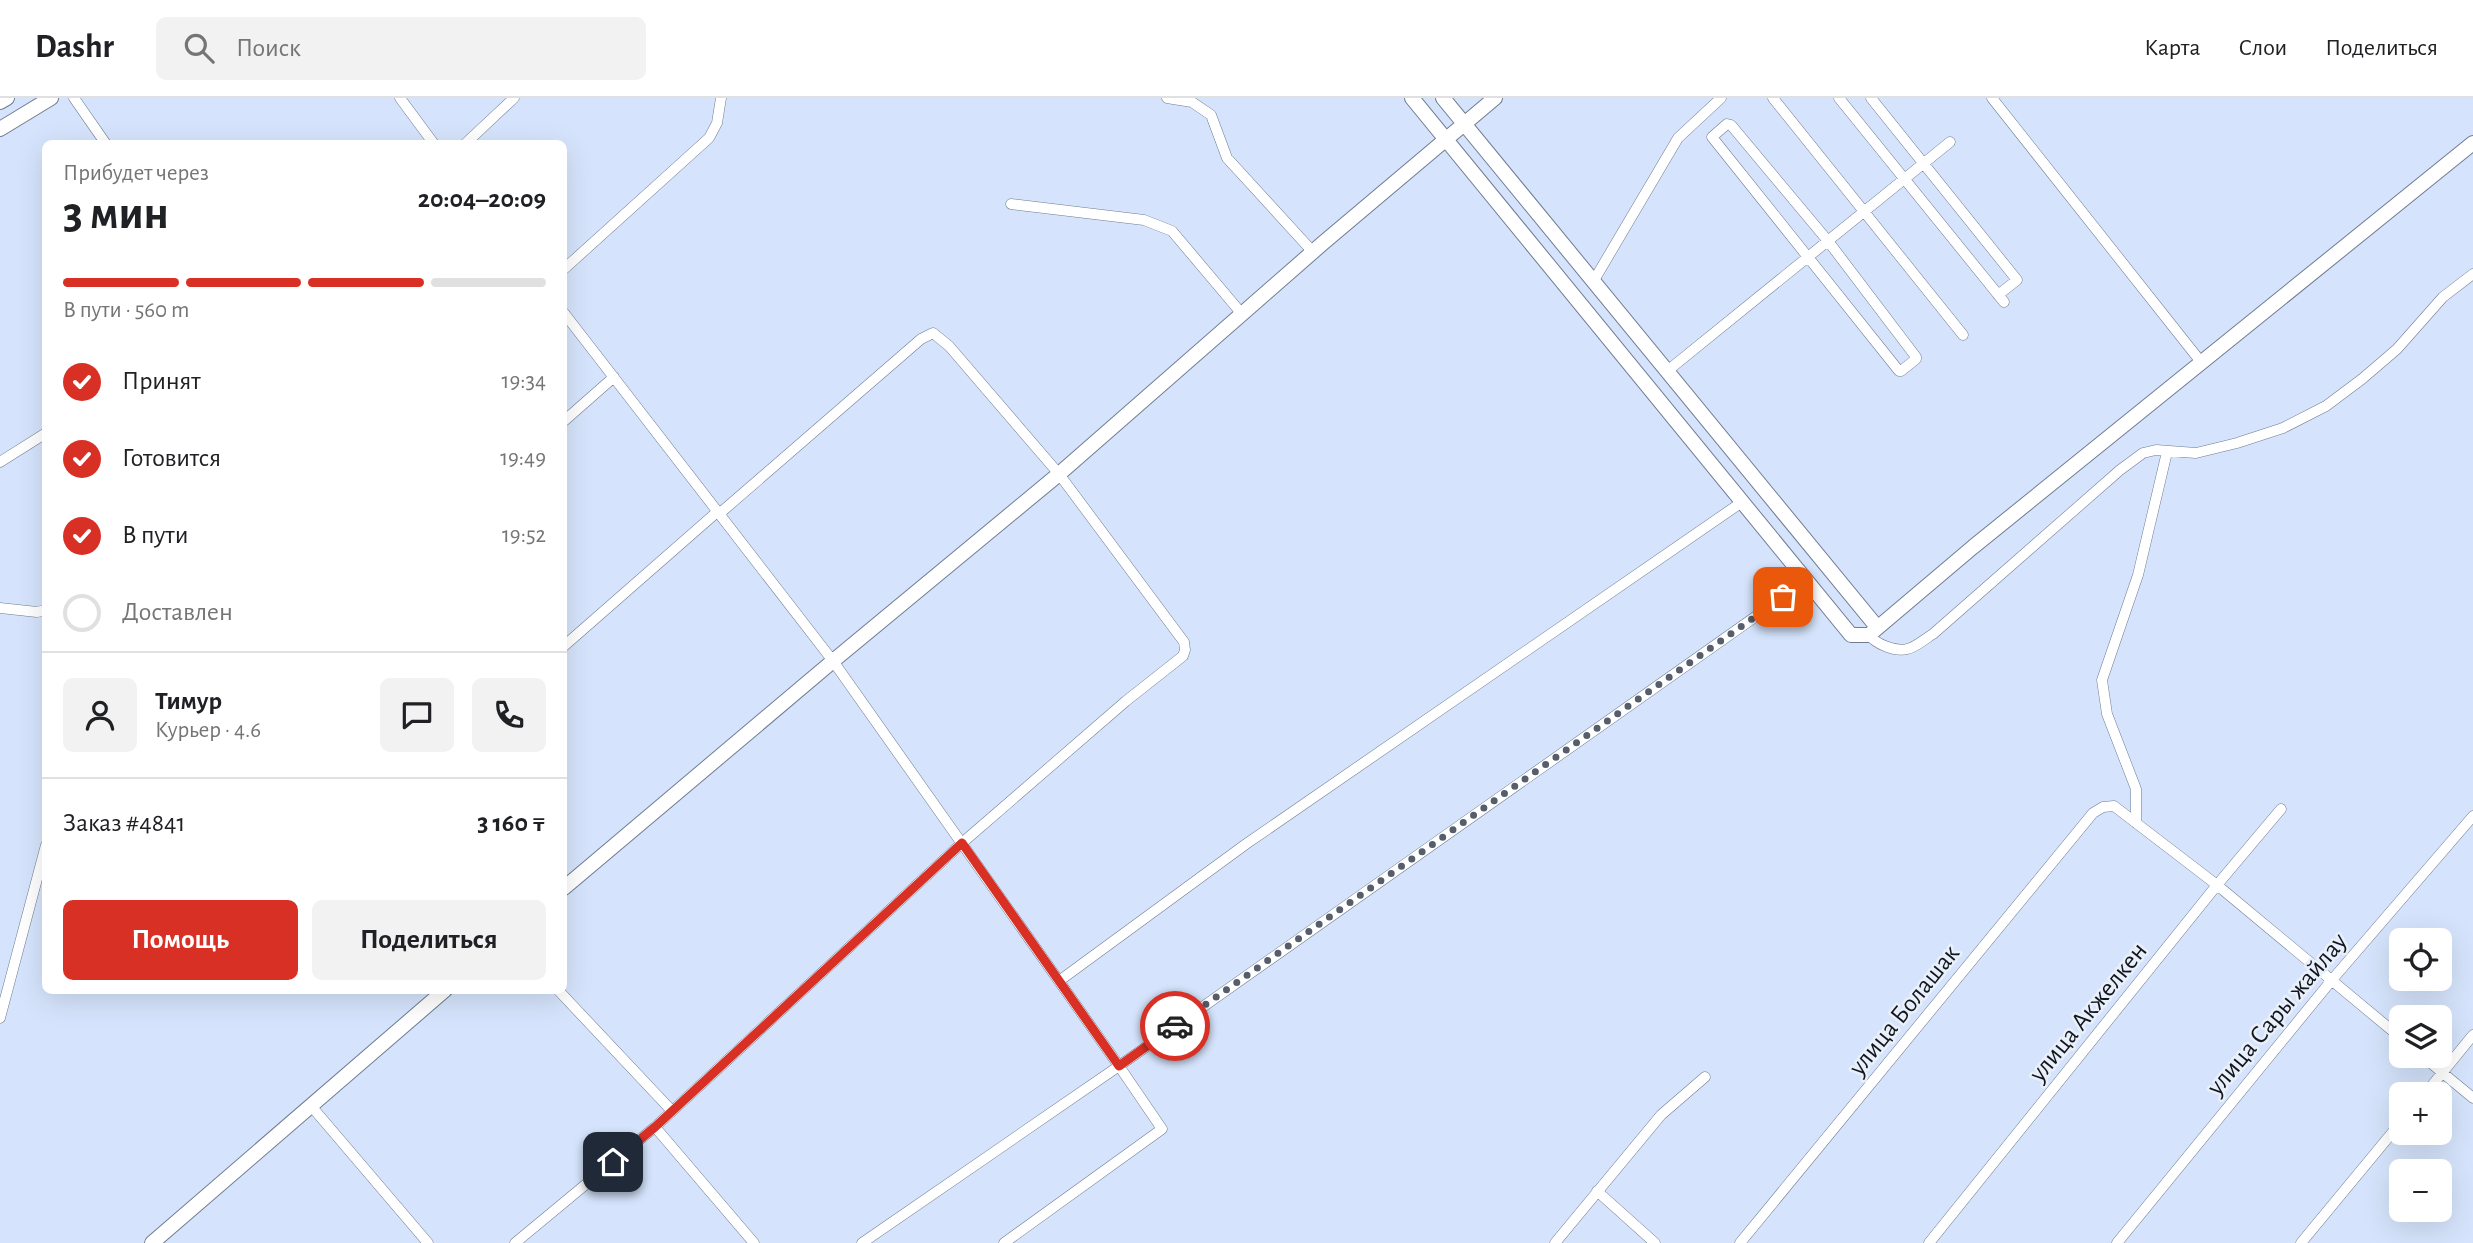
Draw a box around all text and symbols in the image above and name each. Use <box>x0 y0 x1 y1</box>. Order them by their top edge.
search box <box>156 17 646 80</box>
icon: search <box>180 29 218 67</box>
text: Dashr <box>35 31 114 64</box>
text: Поиск <box>236 35 301 61</box>
text: Карта <box>2144 36 2200 60</box>
text: Слои <box>2238 36 2287 60</box>
text: Поделиться <box>2325 36 2438 60</box>
text: Прибудет через <box>63 162 209 185</box>
text: 20:04–20:09 <box>418 186 546 212</box>
text: 3 мин <box>63 191 169 237</box>
text: В пути · 560 m <box>63 299 189 322</box>
icon: check <box>63 363 101 401</box>
text: Принят <box>122 368 201 394</box>
text: 19:34 <box>501 370 546 393</box>
icon: check <box>63 440 101 478</box>
text: Готовится <box>122 445 221 471</box>
text: 19:49 <box>500 447 546 470</box>
icon: check <box>63 517 101 555</box>
text: В пути <box>122 522 188 548</box>
text: 19:52 <box>502 524 546 547</box>
pin <box>1753 567 1813 627</box>
icon: bag <box>1764 578 1802 616</box>
text: Доставлен <box>122 599 233 625</box>
button: person <box>63 678 137 752</box>
button: chat <box>380 678 454 752</box>
button: phone <box>472 678 546 752</box>
text: Тимур <box>155 688 222 714</box>
text: Курьер · 4.6 <box>155 719 261 742</box>
text: Заказ #4841 <box>63 810 186 836</box>
text: 3 160 ₸ <box>477 810 546 836</box>
button: Помощь <box>63 900 298 980</box>
button: Поделиться <box>312 900 546 980</box>
street label: улица Сары жайлау <box>2201 928 2352 1101</box>
map controls <box>2389 928 2452 1222</box>
button: locate <box>2389 928 2452 991</box>
street label: улица Акжелкен <box>2024 937 2152 1087</box>
street label: улица Болашак <box>1843 940 1964 1081</box>
courier <box>1140 991 1210 1061</box>
button: layers <box>2389 1005 2452 1068</box>
icon: car <box>1156 1007 1194 1045</box>
button: + <box>2389 1082 2452 1145</box>
pin <box>583 1132 643 1192</box>
icon: home <box>594 1143 632 1181</box>
button: − <box>2389 1159 2452 1222</box>

